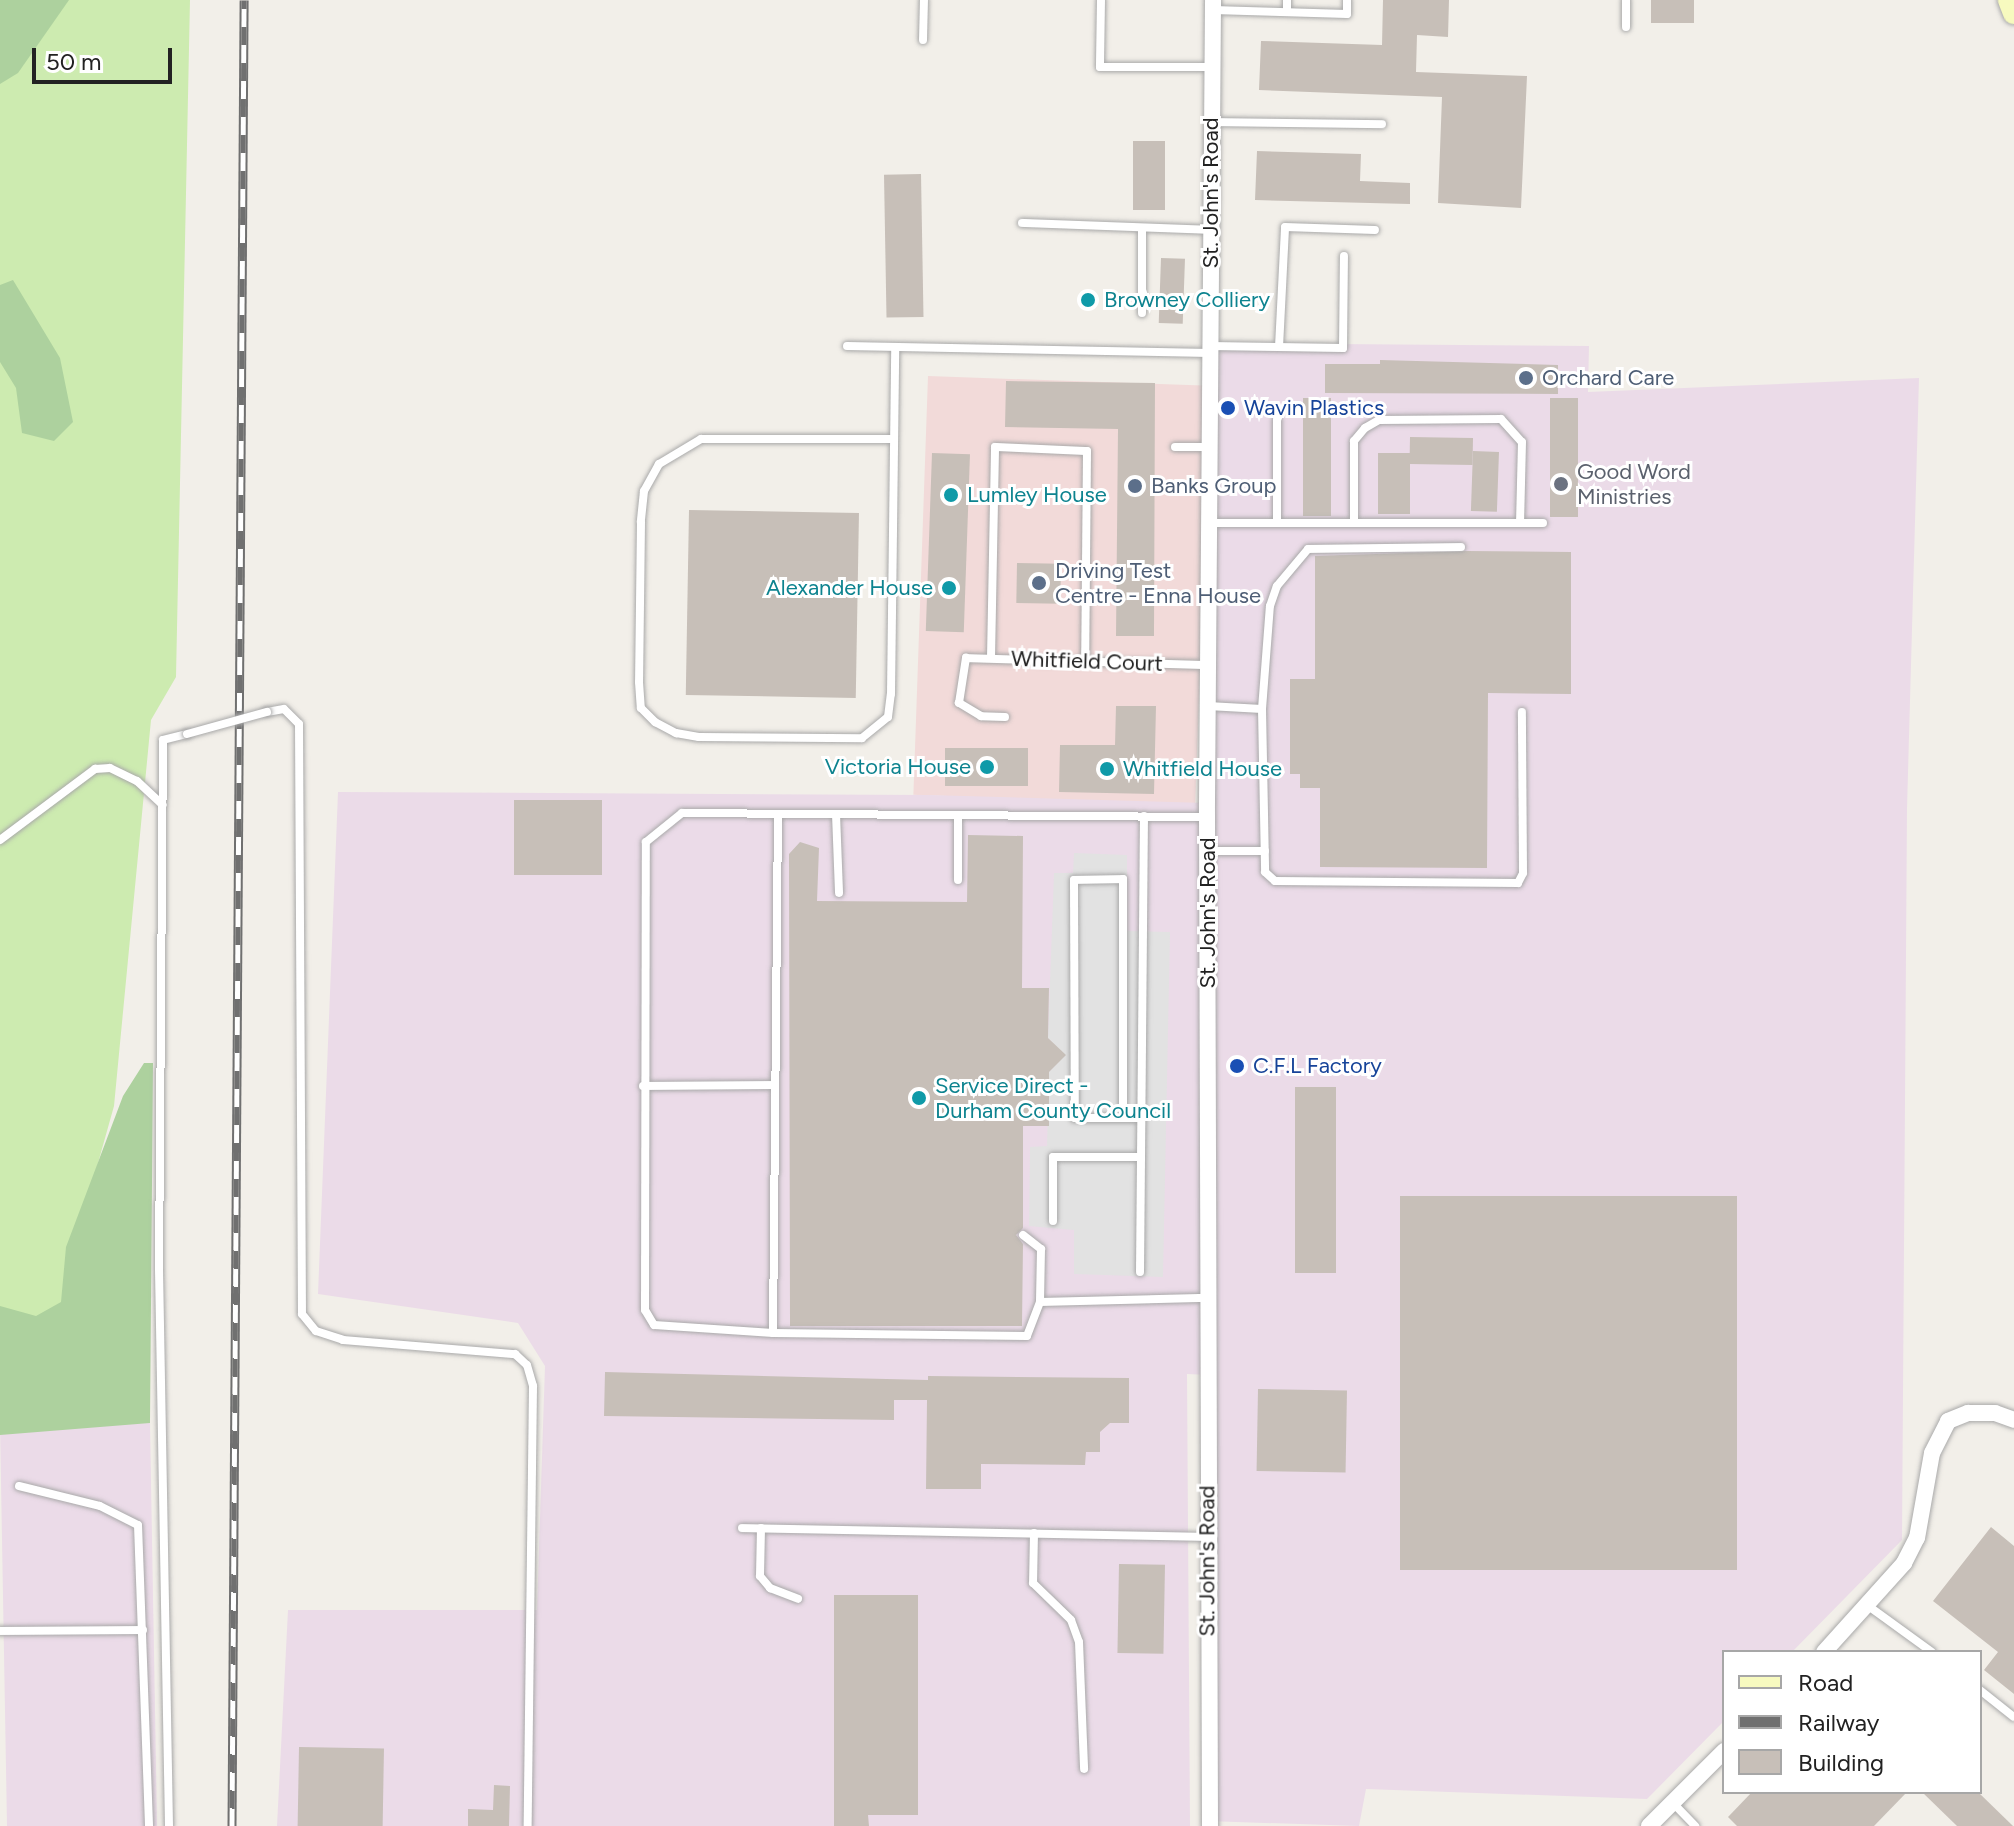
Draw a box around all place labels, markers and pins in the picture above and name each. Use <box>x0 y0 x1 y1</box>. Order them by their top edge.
place label: Browney Colliery <box>1104 287 1270 313</box>
marker: Browney Colliery <box>1079 291 1097 309</box>
place label: Orchard Care <box>1542 365 1674 391</box>
marker: Orchard Care <box>1517 369 1535 387</box>
place label: Wavin Plastics <box>1244 395 1384 421</box>
marker: Wavin Plastics <box>1219 399 1237 417</box>
place label: Good Word Ministries <box>1577 458 1691 510</box>
place label: Banks Group <box>1151 473 1276 499</box>
marker: Good Word Ministries <box>1552 475 1570 493</box>
marker: Banks Group <box>1126 477 1144 495</box>
place label: Lumley House <box>967 482 1107 508</box>
marker: Lumley House <box>942 486 960 504</box>
place label: Driving Test Centre - Enna House <box>1055 557 1261 608</box>
marker: Driving Test Centre - Enna House <box>1030 574 1048 592</box>
place label: Alexander House <box>766 575 933 601</box>
marker: Alexander House <box>940 579 958 597</box>
place label: Victoria House <box>825 754 971 780</box>
place label: Whitfield House <box>1123 756 1282 782</box>
marker: Victoria House <box>978 758 996 776</box>
marker: Whitfield House <box>1098 760 1116 778</box>
place label: C.F.L Factory <box>1253 1053 1382 1079</box>
marker: C.F.L Factory <box>1228 1057 1246 1075</box>
place label: Service Direct - Durham County Council <box>935 1072 1171 1124</box>
marker: Service Direct - Durham County Council <box>910 1089 928 1107</box>

